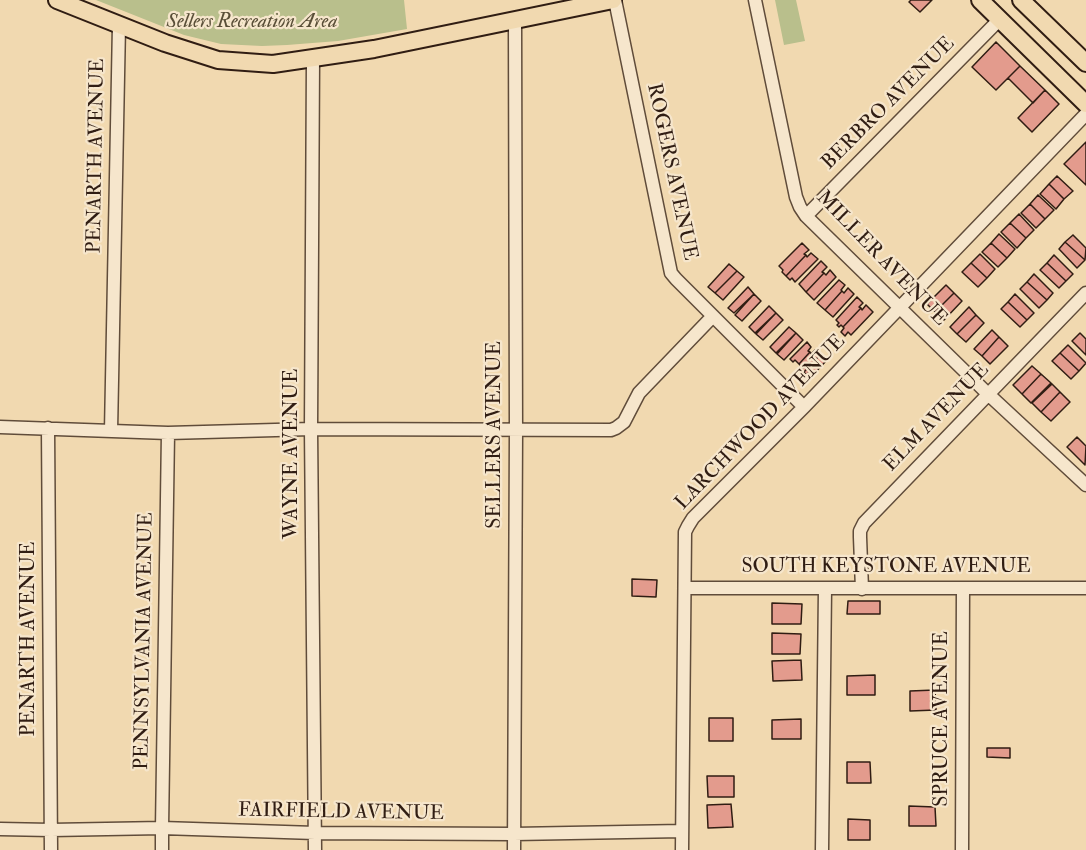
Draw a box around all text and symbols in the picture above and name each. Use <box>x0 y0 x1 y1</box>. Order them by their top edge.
park label: Sellers Recreation Area <box>167 11 337 35</box>
street label: BERBRO AVENUE <box>818 33 960 175</box>
street label: PENARTH AVENUE <box>83 58 111 254</box>
street label: ROGERS AVENUE <box>641 81 701 263</box>
street label: MILLER AVENUE <box>810 186 952 332</box>
street label: LARCHWOOD AVENUE <box>671 330 851 516</box>
street label: SELLERS AVENUE <box>484 341 508 529</box>
street label: ELM AVENUE <box>879 359 995 477</box>
street label: WAYNE AVENUE <box>281 369 305 539</box>
street label: PENNSYLVANIA AVENUE <box>131 512 159 770</box>
street label: PENARTH AVENUE <box>18 542 42 736</box>
street label: SOUTH KEYSTONE AVENUE <box>741 556 1031 580</box>
street label: SPRUCE AVENUE <box>931 631 955 807</box>
street label: FAIRFIELD AVENUE <box>238 799 444 827</box>

